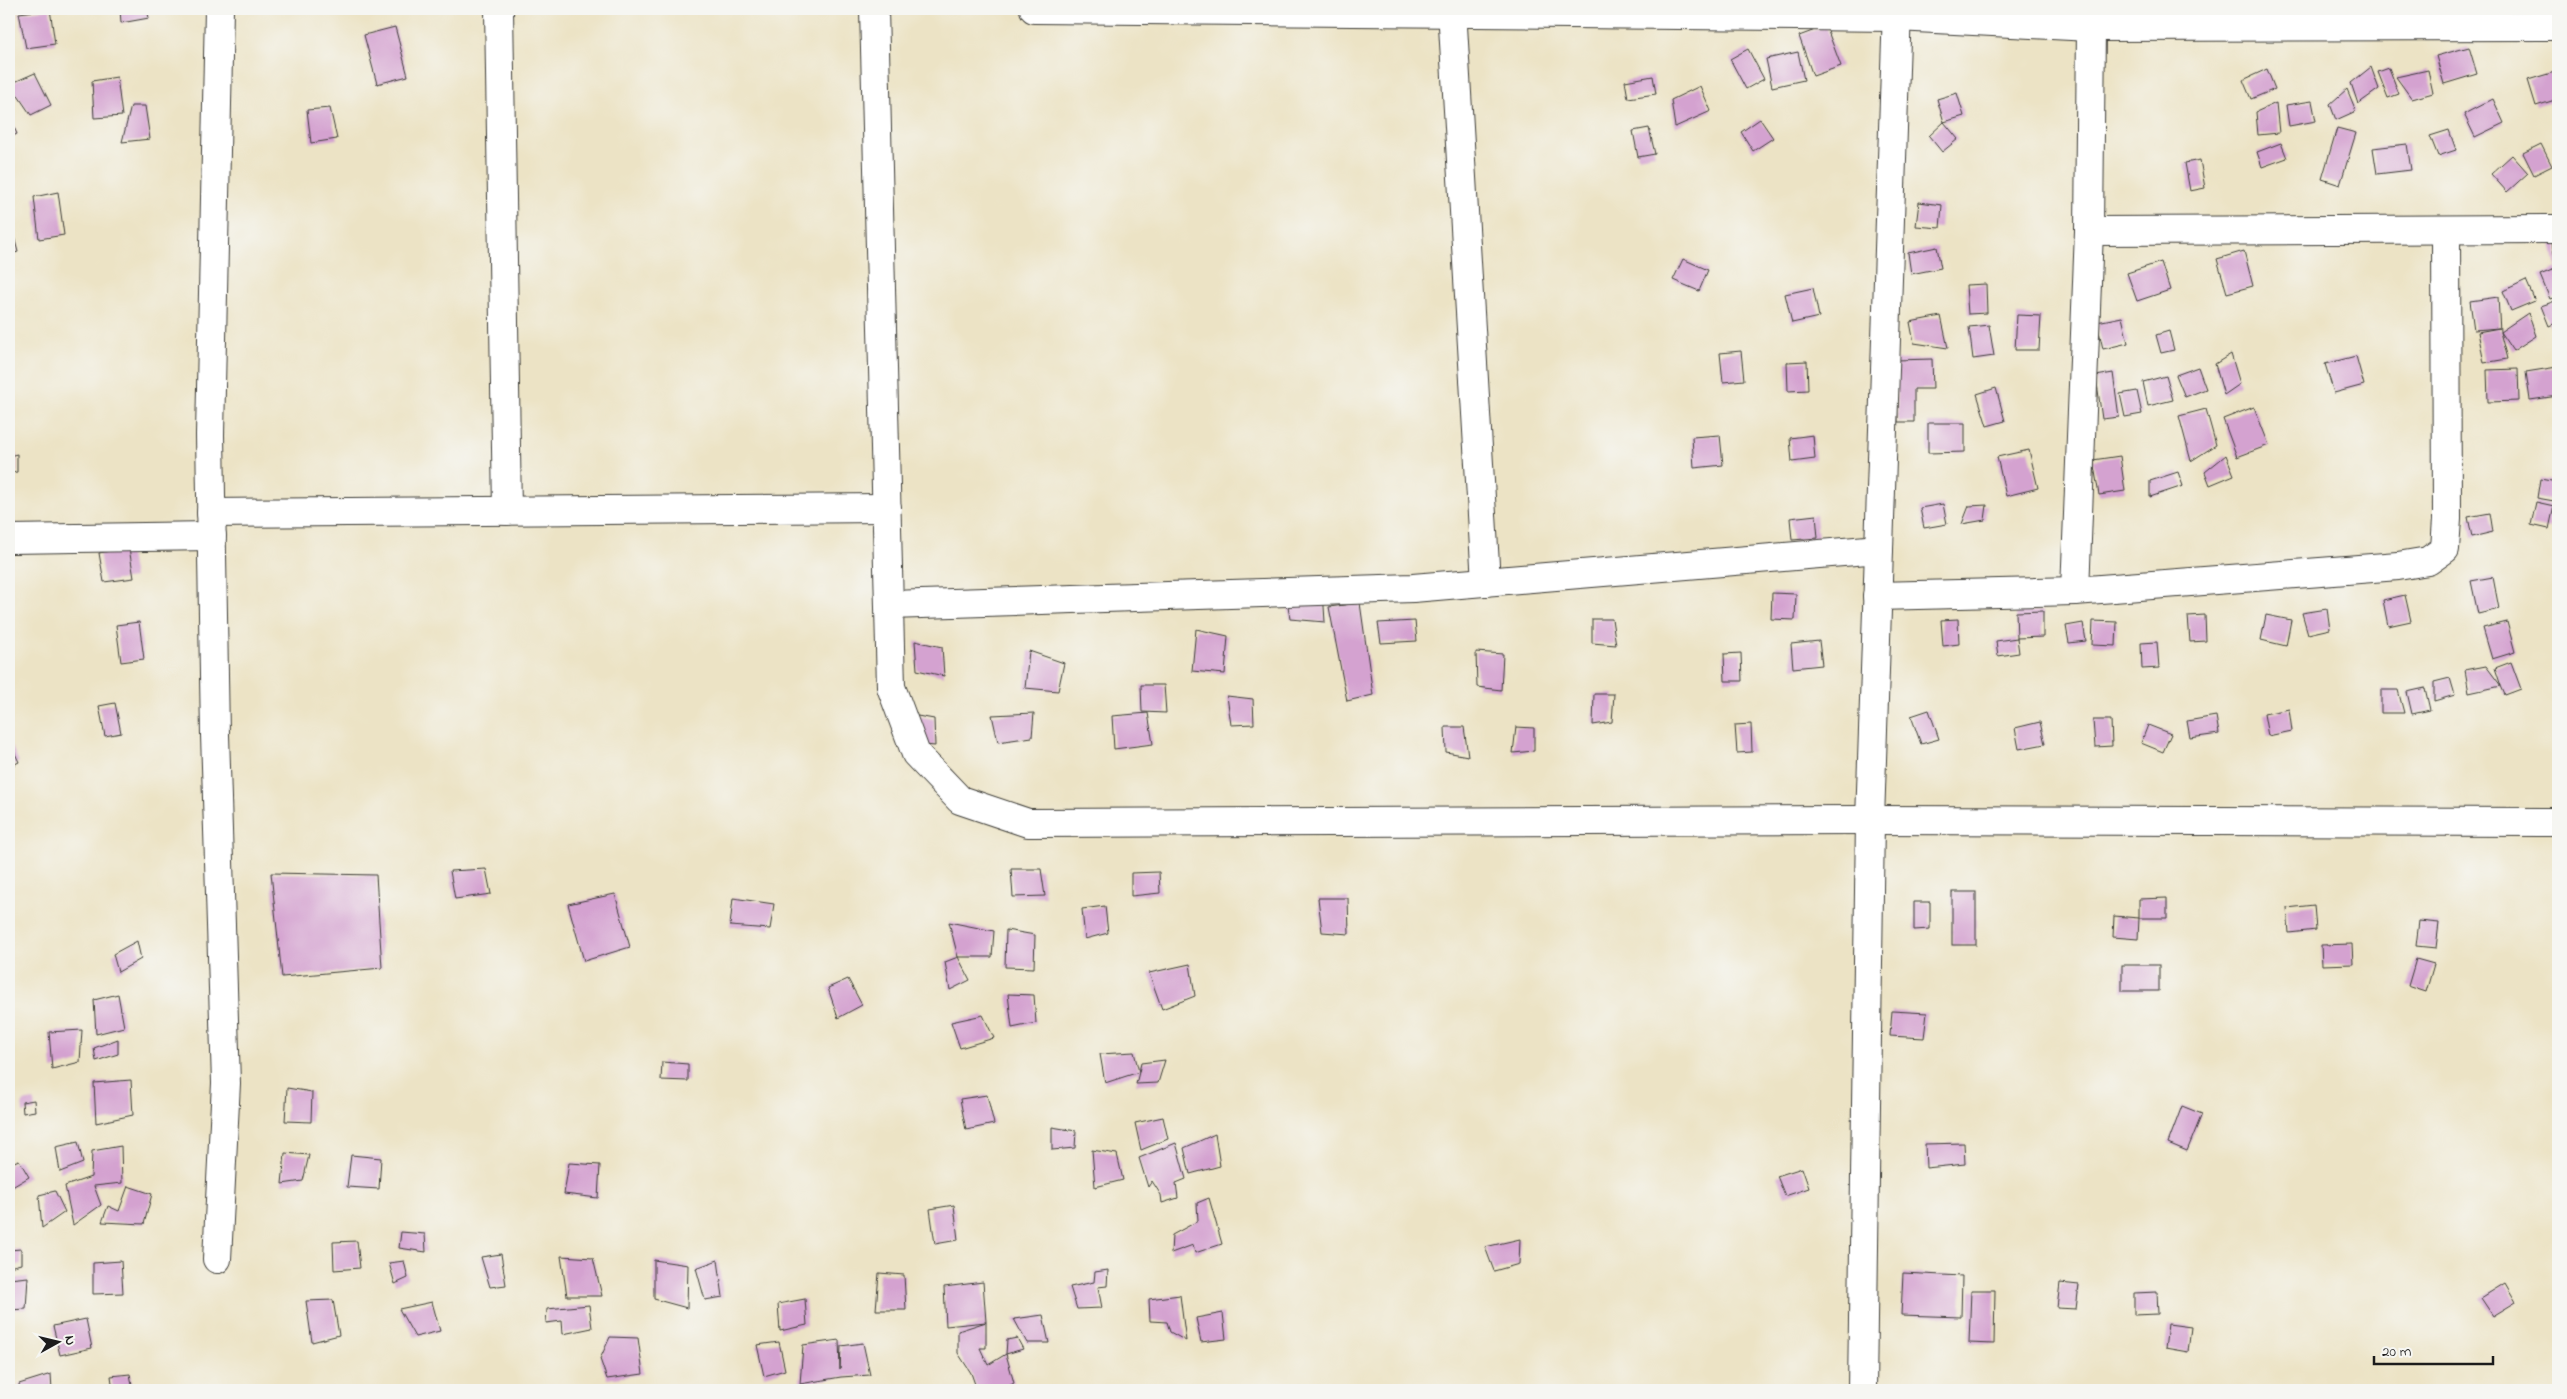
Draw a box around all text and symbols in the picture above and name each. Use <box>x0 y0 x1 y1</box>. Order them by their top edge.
north arrow <box>32 1316 82 1366</box>
text: N <box>58 1334 80 1347</box>
scale bar <box>2374 1334 2493 1366</box>
text: 20 m <box>2382 1341 2412 1363</box>

